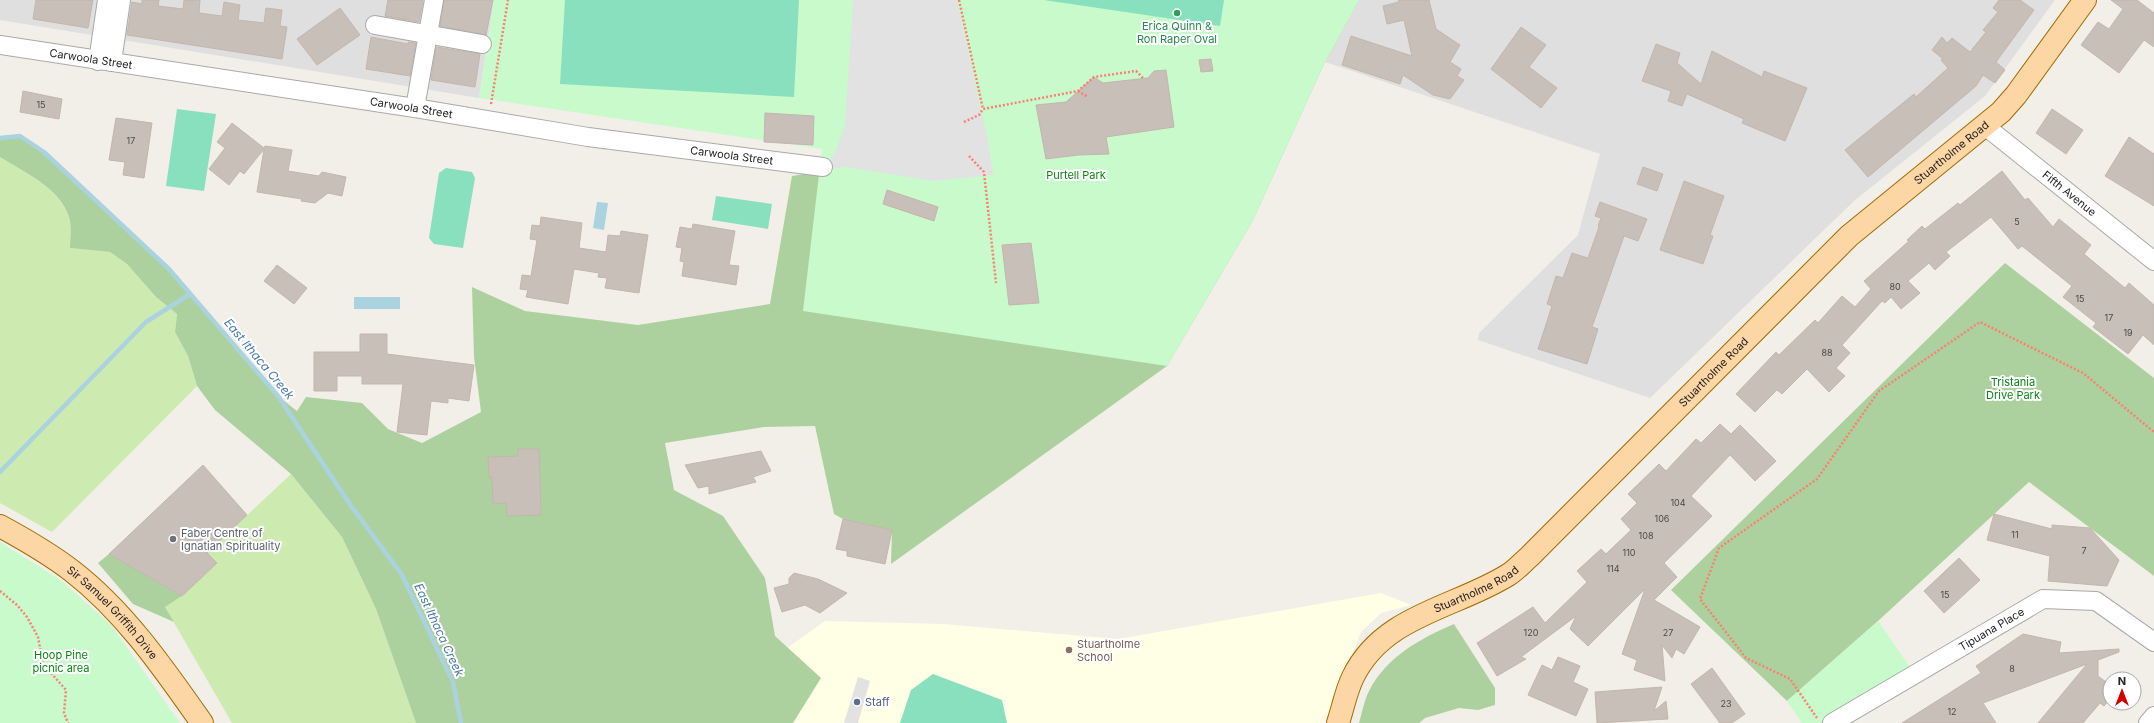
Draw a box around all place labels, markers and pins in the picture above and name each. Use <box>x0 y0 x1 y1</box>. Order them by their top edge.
marker: Erica Quinn & Ron Raper Oval <box>1172 8 1182 18</box>
place label: Erica Quinn & Ron Raper Oval <box>1137 19 1217 46</box>
place label: Faber Centre of Ignatian Spirituality <box>181 526 280 553</box>
marker: Faber Centre of Ignatian Spirituality <box>168 534 178 544</box>
place label: Stuartholme School <box>1077 637 1140 664</box>
marker: Stuartholme School <box>1064 645 1074 655</box>
place label: Staff <box>865 695 890 709</box>
marker: Staff <box>852 697 862 707</box>

